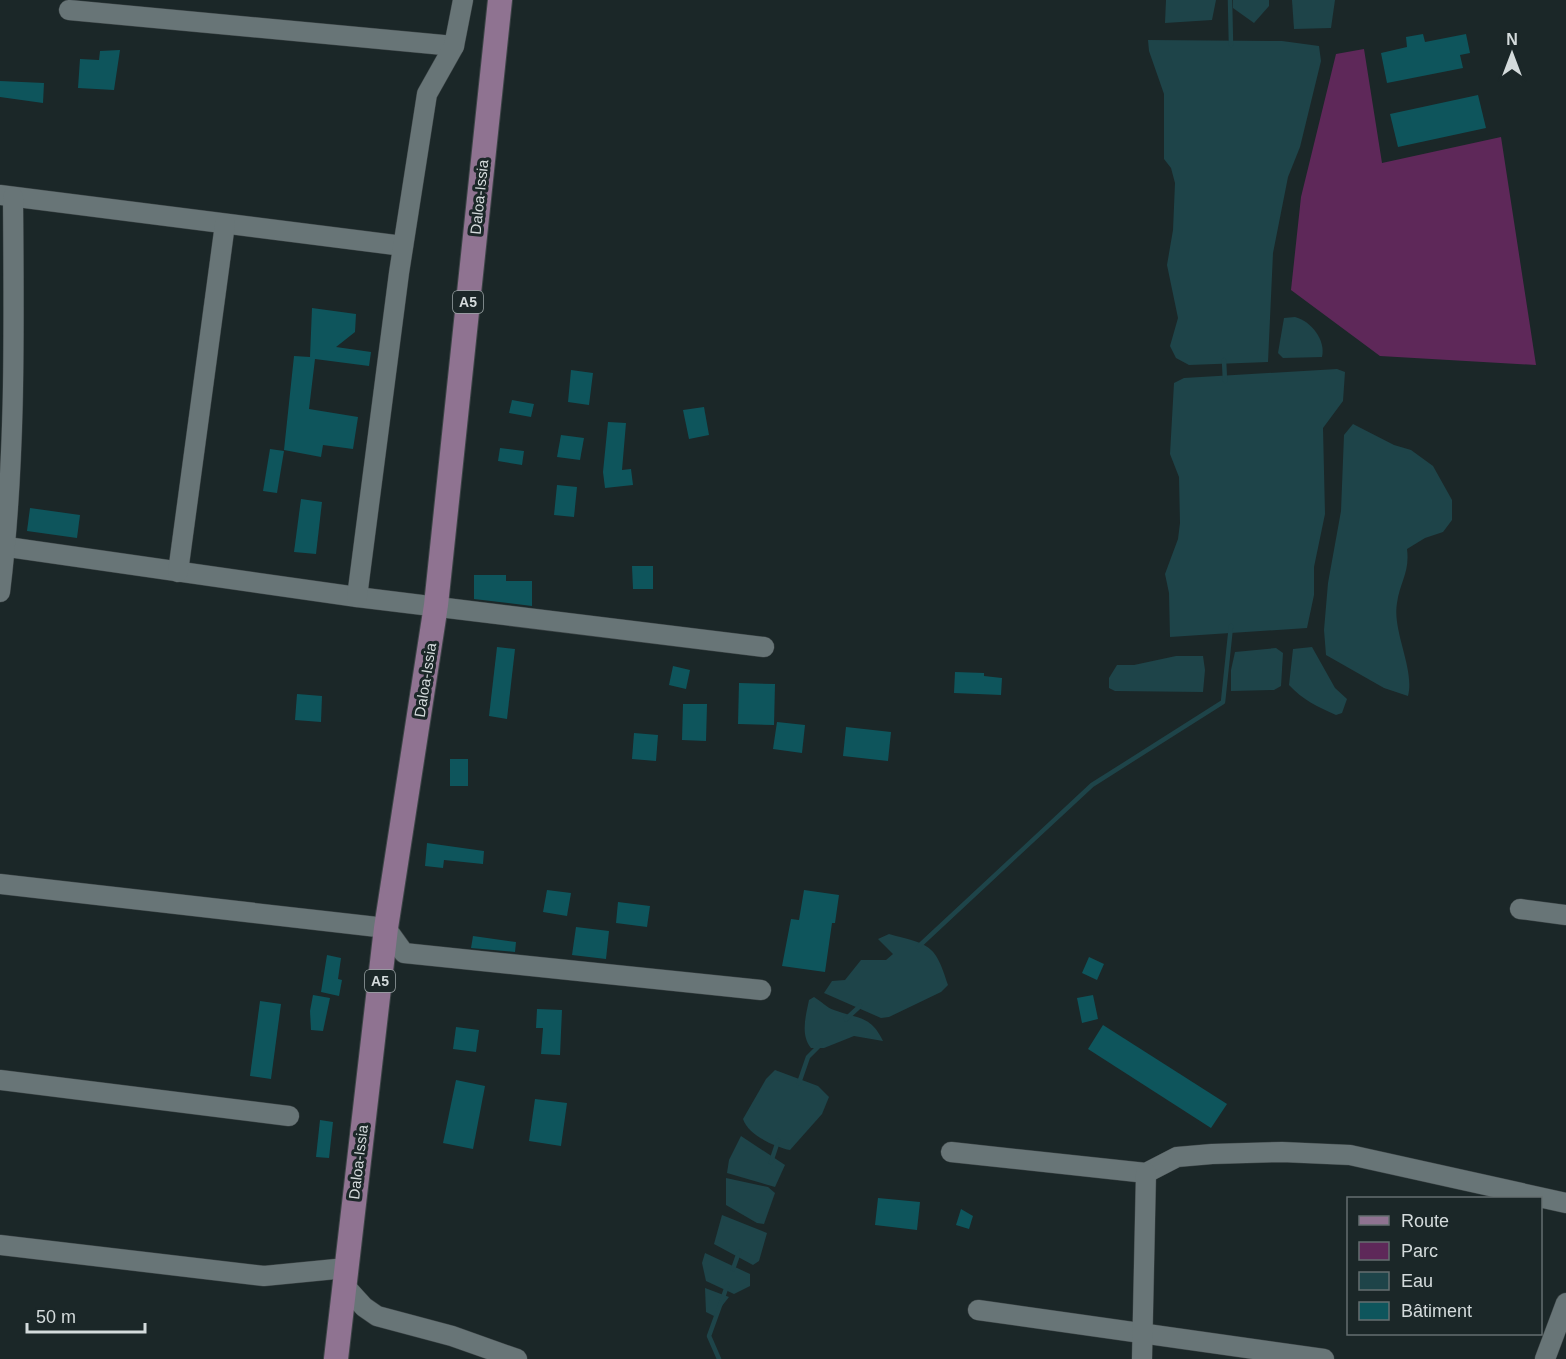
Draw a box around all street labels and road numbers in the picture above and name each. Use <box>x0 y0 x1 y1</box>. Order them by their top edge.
street label: Daloa-Issia <box>467 158 491 235</box>
road number: A5 <box>453 291 483 313</box>
street label: Daloa-Issia <box>411 641 439 718</box>
road number: A5 <box>365 970 395 992</box>
street label: Daloa-Issia <box>345 1123 371 1200</box>

